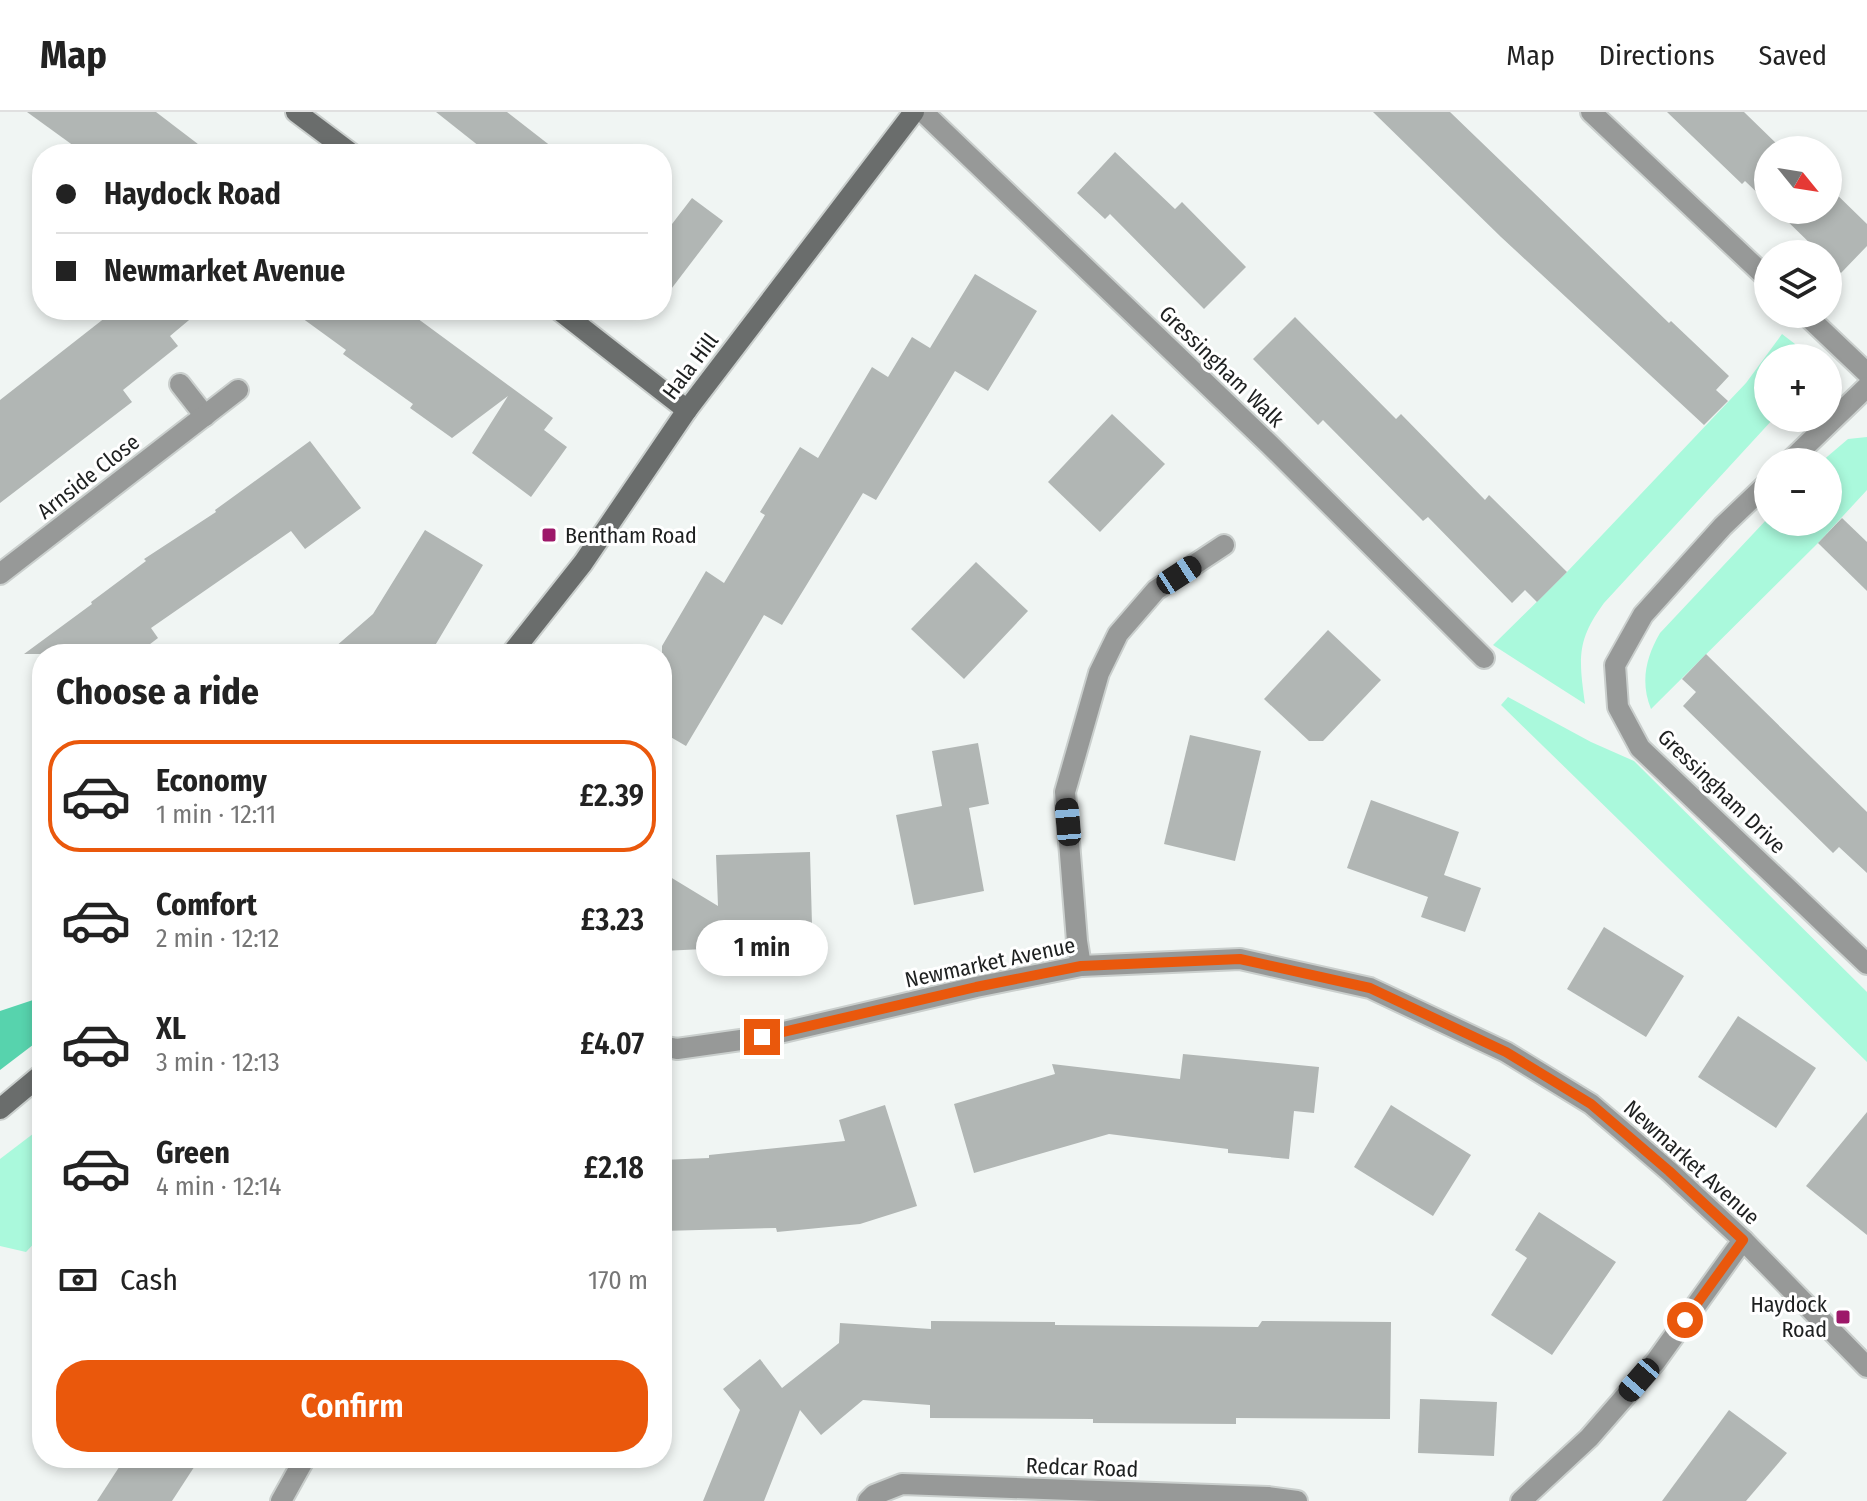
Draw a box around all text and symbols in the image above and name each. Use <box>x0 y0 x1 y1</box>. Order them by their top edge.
text: Map <box>40 32 107 78</box>
text: Map <box>1506 39 1555 72</box>
text: Directions <box>1599 39 1715 72</box>
text: Saved <box>1759 39 1827 72</box>
north arrow <box>1754 136 1842 224</box>
map controls <box>1754 136 1842 536</box>
text: Haydock Road <box>104 176 281 212</box>
button: layers <box>1754 240 1842 328</box>
text: Newmarket Avenue <box>104 253 345 289</box>
street label: Gressingham Walk <box>1153 300 1290 433</box>
street label: Hala Hill <box>657 328 724 405</box>
button: + <box>1754 344 1842 432</box>
street label: Arnside Close <box>32 428 145 525</box>
button: − <box>1754 448 1842 536</box>
place label: Bentham Road <box>565 522 697 549</box>
marker: Bentham Road <box>540 526 558 544</box>
car <box>1152 552 1206 598</box>
text: Choose a ride <box>56 670 259 714</box>
street label: Gressingham Drive <box>1652 723 1791 859</box>
icon: car <box>60 760 132 832</box>
text: Economy <box>156 763 267 799</box>
text: £2.39 <box>579 778 644 814</box>
car <box>1054 797 1082 847</box>
text: 1 min · 12:11 <box>156 799 276 830</box>
icon: car <box>60 884 132 956</box>
text: Comfort <box>156 887 257 923</box>
text: £3.23 <box>581 902 644 938</box>
callout: 1 min <box>696 921 828 977</box>
text: 2 min · 12:12 <box>156 923 279 954</box>
street label: Newmarket Avenue <box>902 931 1078 994</box>
text: 1 min <box>734 932 790 963</box>
icon: car <box>60 1008 132 1080</box>
text: XL <box>156 1011 186 1047</box>
route end <box>744 1019 780 1055</box>
text: £4.07 <box>580 1026 644 1062</box>
text: 3 min · 12:13 <box>156 1047 280 1078</box>
street label: Newmarket Avenue <box>1618 1094 1765 1230</box>
icon: car <box>60 1132 132 1204</box>
text: Green <box>156 1135 230 1171</box>
text: £2.18 <box>584 1150 644 1186</box>
text: 4 min · 12:14 <box>156 1171 281 1202</box>
icon: cash <box>56 1258 100 1302</box>
text: Cash <box>120 1262 178 1298</box>
text: 170 m <box>588 1265 648 1296</box>
place label: Haydock Road <box>1750 1291 1828 1343</box>
route start <box>1667 1302 1703 1338</box>
marker: Haydock Road <box>1834 1308 1852 1326</box>
car <box>1614 1354 1664 1406</box>
button: Confirm <box>56 1360 648 1452</box>
street label: Redcar Road <box>1025 1452 1139 1483</box>

